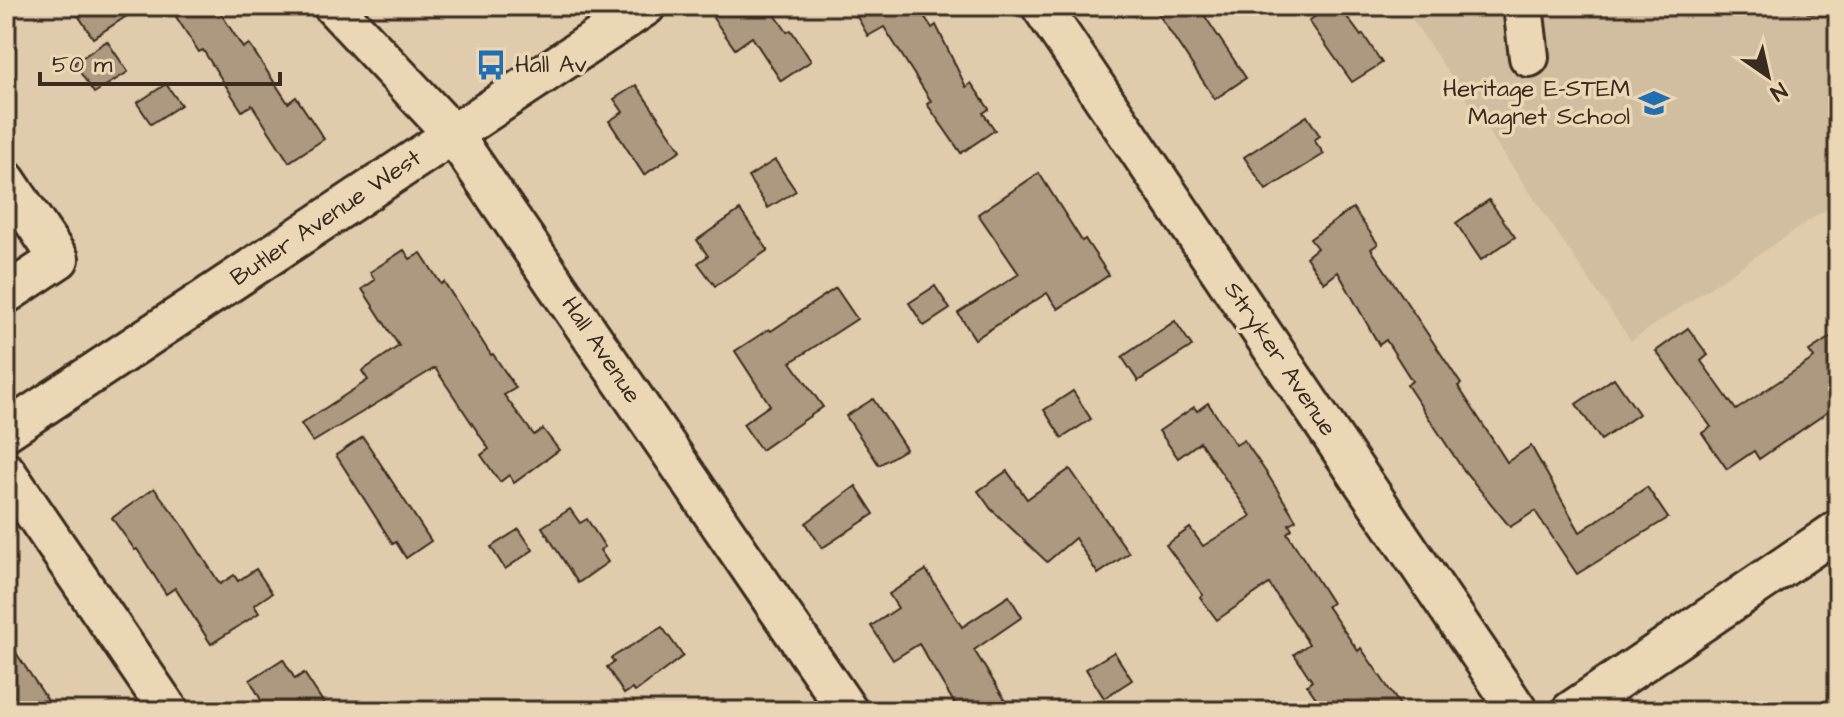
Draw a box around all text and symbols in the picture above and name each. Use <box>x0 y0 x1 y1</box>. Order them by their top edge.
scale bar <box>40 36 280 86</box>
north arrow <box>1728 36 1808 116</box>
text: 50 m <box>52 48 113 82</box>
bus stop icon: Hall Av <box>474 48 508 82</box>
place label: Hall Av <box>515 48 587 82</box>
place label: Heritage E-STEM Magnet School <box>1443 72 1630 135</box>
text: N <box>1764 75 1793 108</box>
school or university icon: Heritage E-STEM Magnet School <box>1637 86 1671 120</box>
street label: Butler Avenue West <box>224 141 428 295</box>
street label: Stryker Avenue <box>1215 275 1344 444</box>
street label: Hall Avenue <box>553 290 649 410</box>

